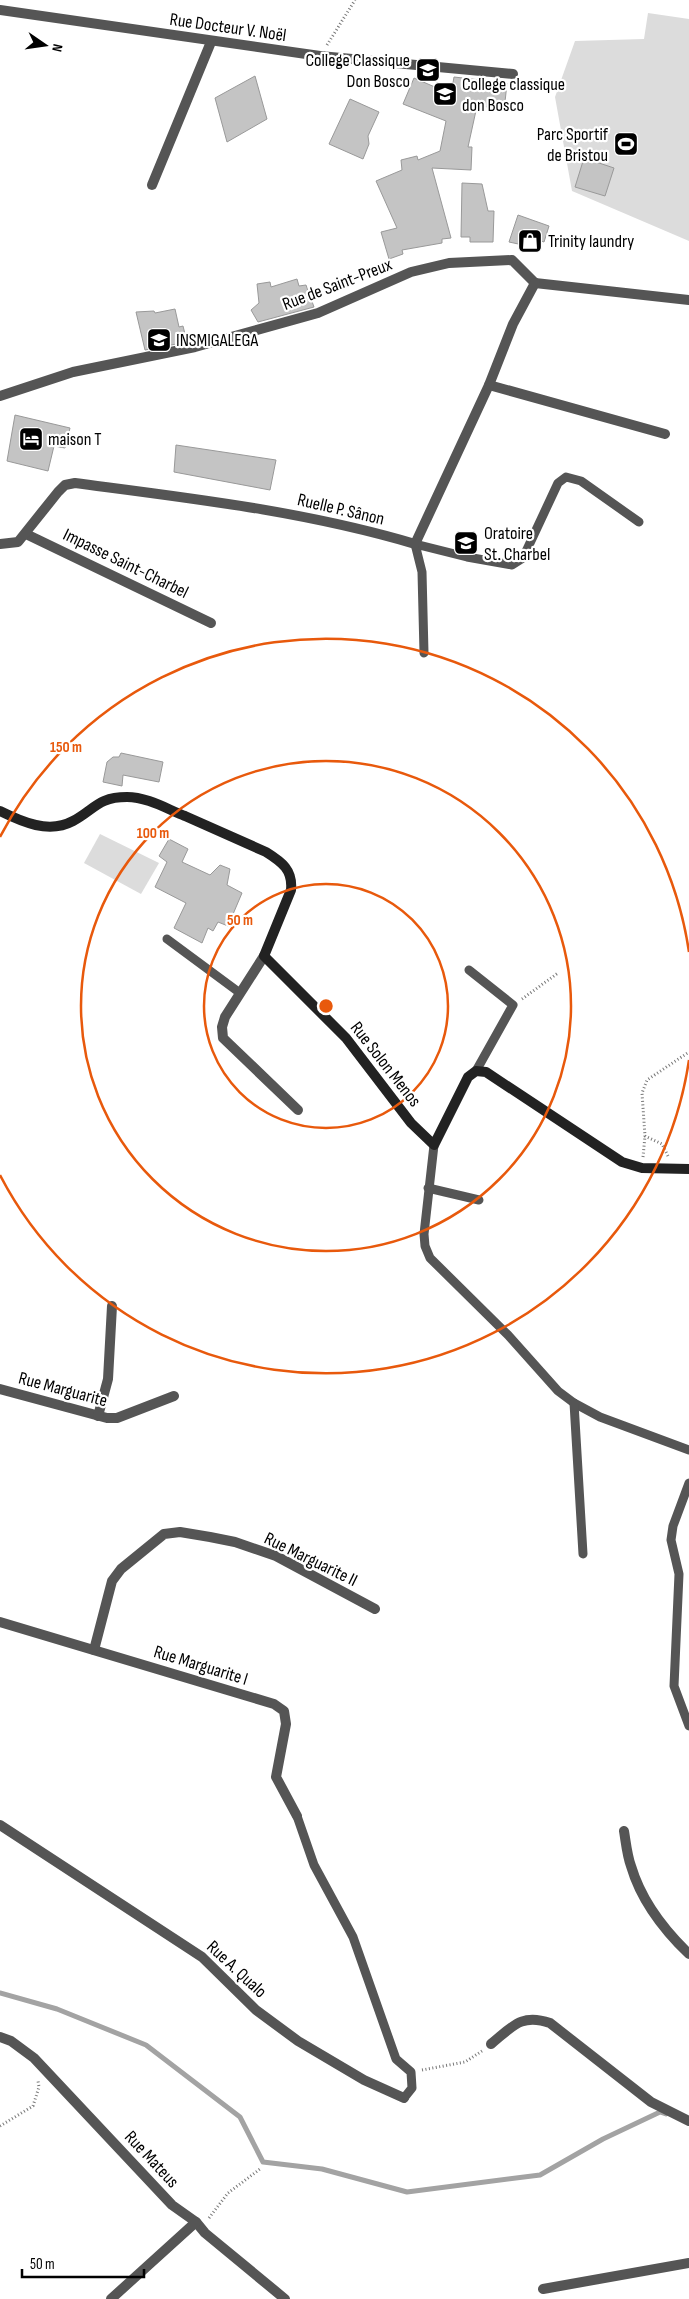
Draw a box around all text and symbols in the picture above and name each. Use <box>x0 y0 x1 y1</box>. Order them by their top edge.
street label: Rue Docteur V. Noël <box>168 9 288 46</box>
north arrow <box>20 20 70 70</box>
text: N <box>48 42 66 53</box>
place label: College Classique Don Bosco <box>305 50 410 92</box>
school or university icon: College Classique Don Bosco <box>415 57 441 83</box>
place label: College classique don Bosco <box>462 74 565 116</box>
school or university icon: College classique don Bosco <box>432 81 458 107</box>
place label: Parc Sportif de Bristou <box>537 124 609 166</box>
sports icon: Parc Sportif de Bristou <box>613 131 639 157</box>
shop icon: Trinity laundry <box>517 228 543 254</box>
place label: Trinity laundry <box>548 231 634 252</box>
street label: Rue de Saint-Preux <box>280 254 395 315</box>
school or university icon: INSMIGALEGA <box>146 327 172 353</box>
place label: INSMIGALEGA <box>176 330 258 351</box>
hotel icon: maison T <box>18 426 44 452</box>
place label: maison T <box>48 429 102 450</box>
street label: Ruelle P. Sânon <box>295 489 386 530</box>
place label: Oratoire St. Charbel <box>484 523 550 565</box>
street label: Impasse Saint-Charbel <box>60 524 192 603</box>
school or university icon: Oratoire St. Charbel <box>453 530 479 556</box>
text: 150 m <box>50 738 82 757</box>
text: 100 m <box>137 824 169 843</box>
text: 50 m <box>227 911 253 930</box>
centre of rings <box>317 997 335 1015</box>
street label: Rue Solon Menos <box>346 1018 425 1111</box>
street label: Rue Marguarite <box>16 1368 110 1411</box>
street label: Rue Marguarite II <box>261 1528 361 1591</box>
street label: Rue Marguarite I <box>151 1641 251 1690</box>
street label: Rue A. Qualo <box>202 1936 271 2002</box>
street label: Rue Mateus <box>120 2127 183 2192</box>
scale bar <box>22 2246 145 2278</box>
text: 50 m <box>30 2255 55 2274</box>

